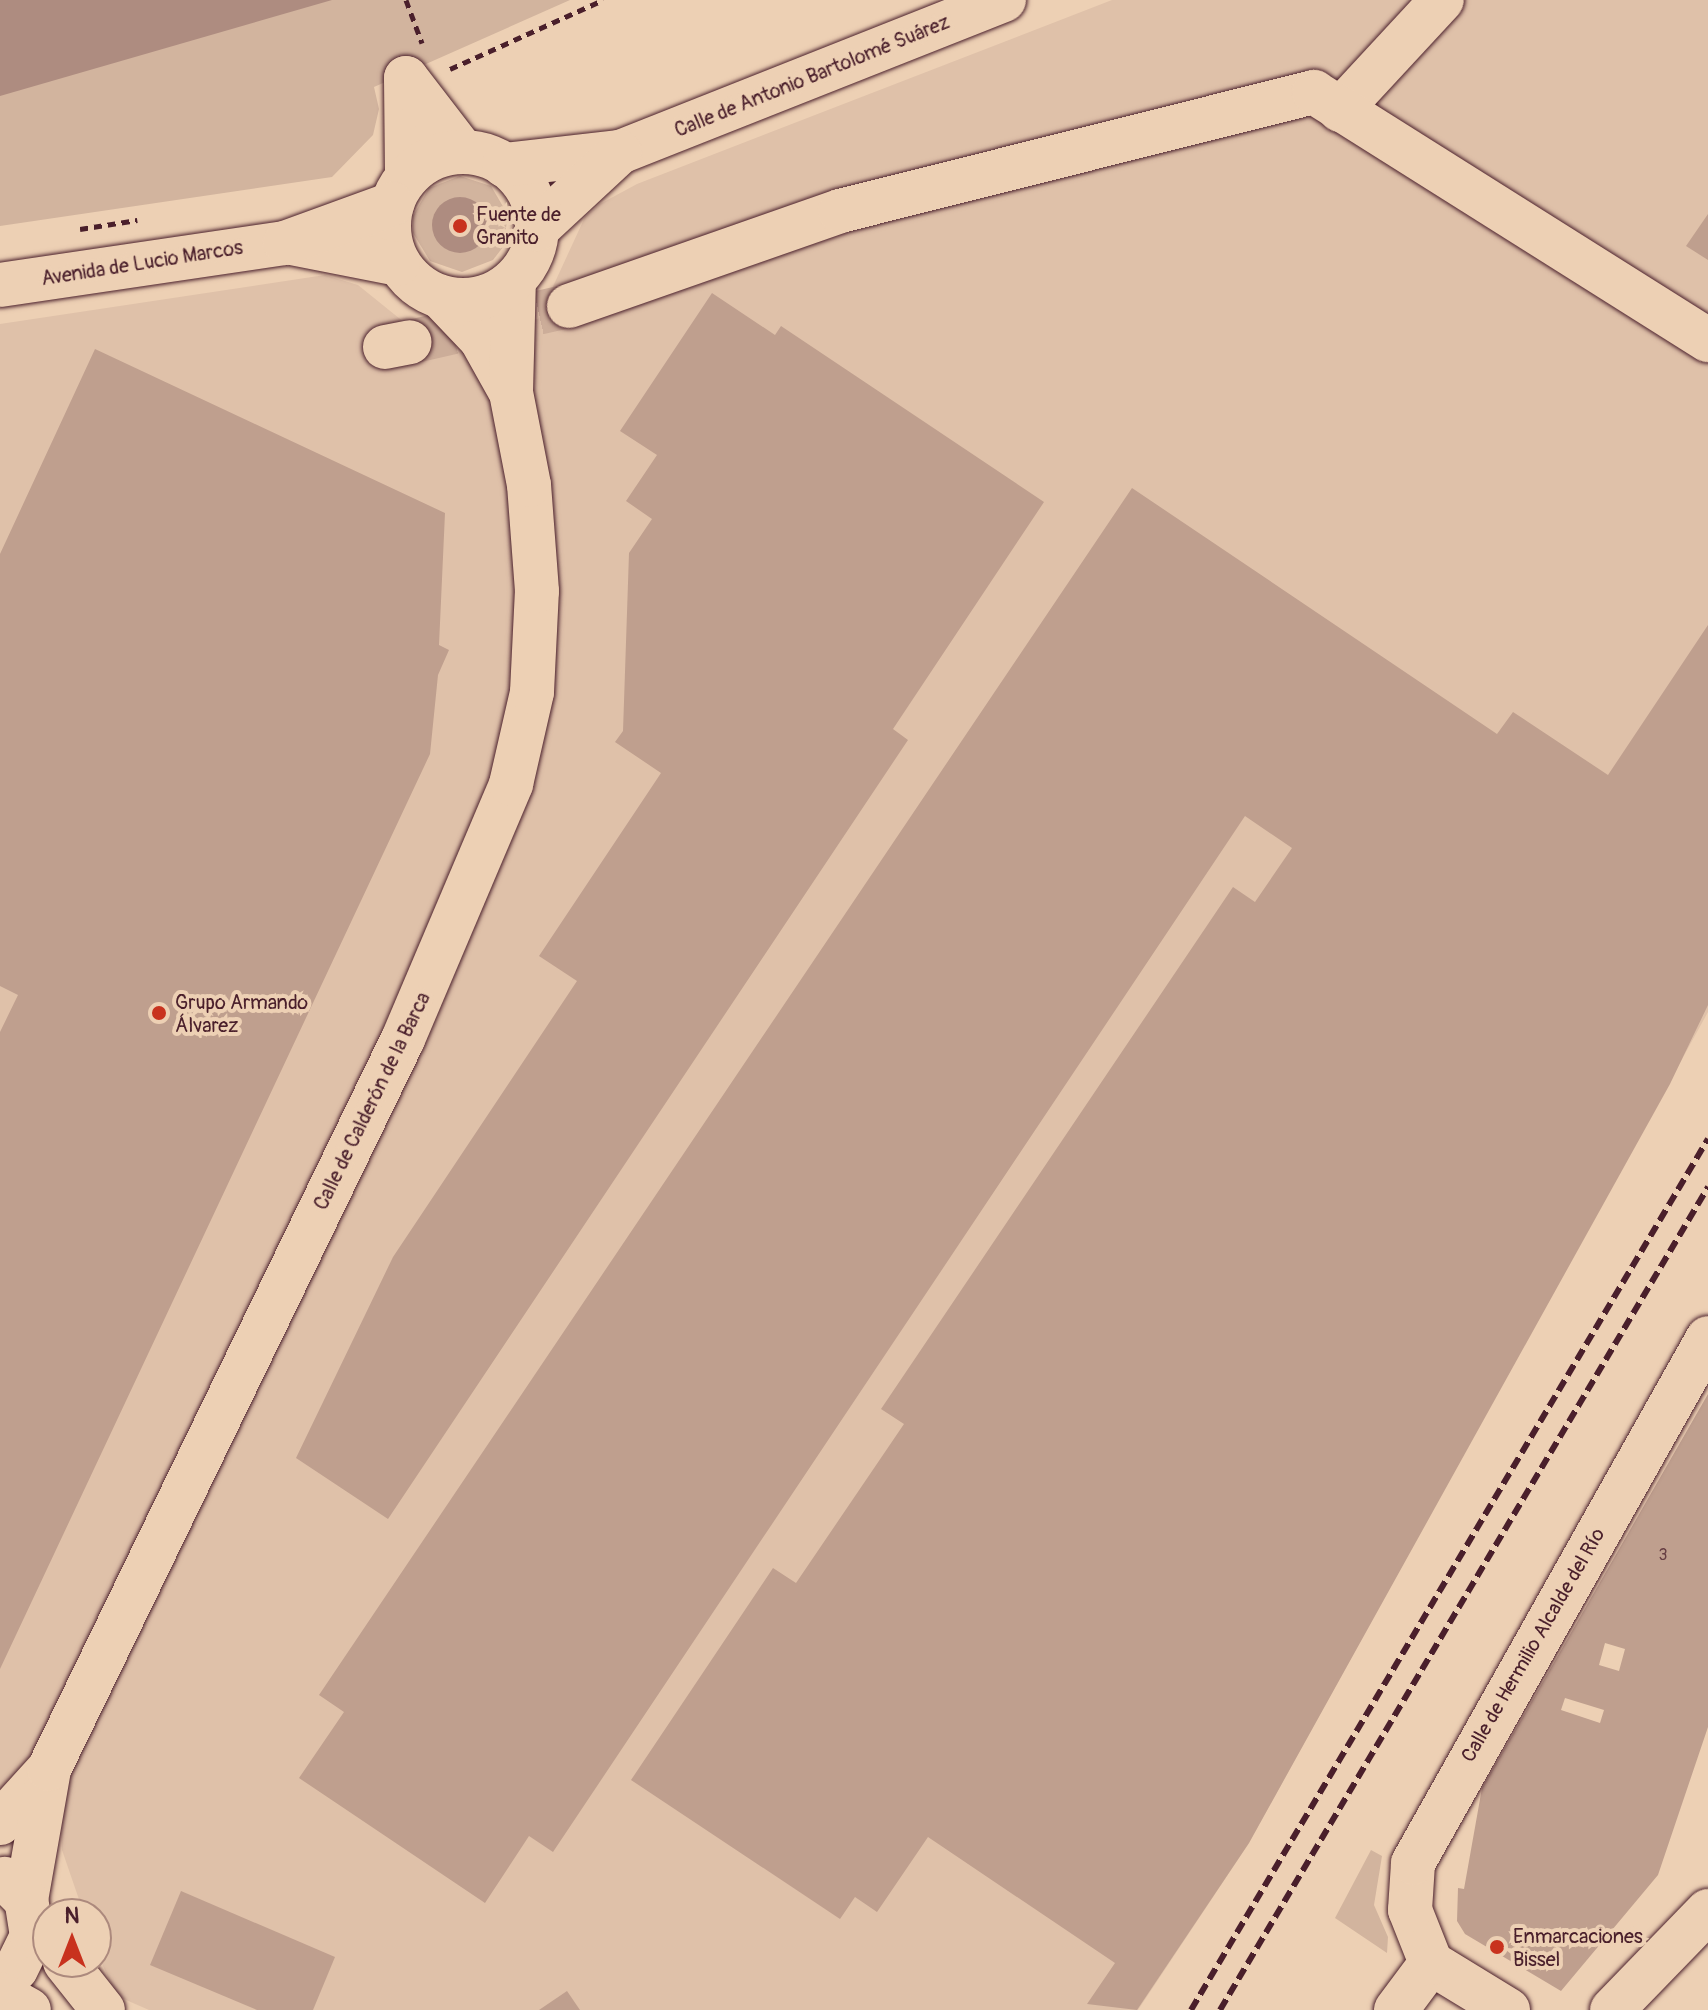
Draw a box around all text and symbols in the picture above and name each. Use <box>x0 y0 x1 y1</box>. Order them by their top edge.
street label: Calle de Antonio Bartolomé Suárez <box>671 10 953 142</box>
place label: Fuente de Granito <box>476 202 561 249</box>
marker: Fuente de Granito <box>451 217 469 235</box>
street label: Avenida de Lucio Marcos <box>40 235 244 291</box>
street label: Calle de Calderón de la Barca <box>309 988 435 1214</box>
place label: Grupo Armando Álvarez <box>175 990 308 1037</box>
marker: Grupo Armando Álvarez <box>150 1004 168 1022</box>
street label: Calle de Hermilio Alcalde del Río <box>1456 1524 1610 1766</box>
house number: 3 <box>1659 1545 1667 1565</box>
north arrow <box>32 1898 112 1978</box>
text: N <box>65 1902 79 1930</box>
place label: Enmarcaciones Bissel <box>1513 1924 1643 1971</box>
marker: Enmarcaciones Bissel <box>1488 1938 1506 1956</box>

